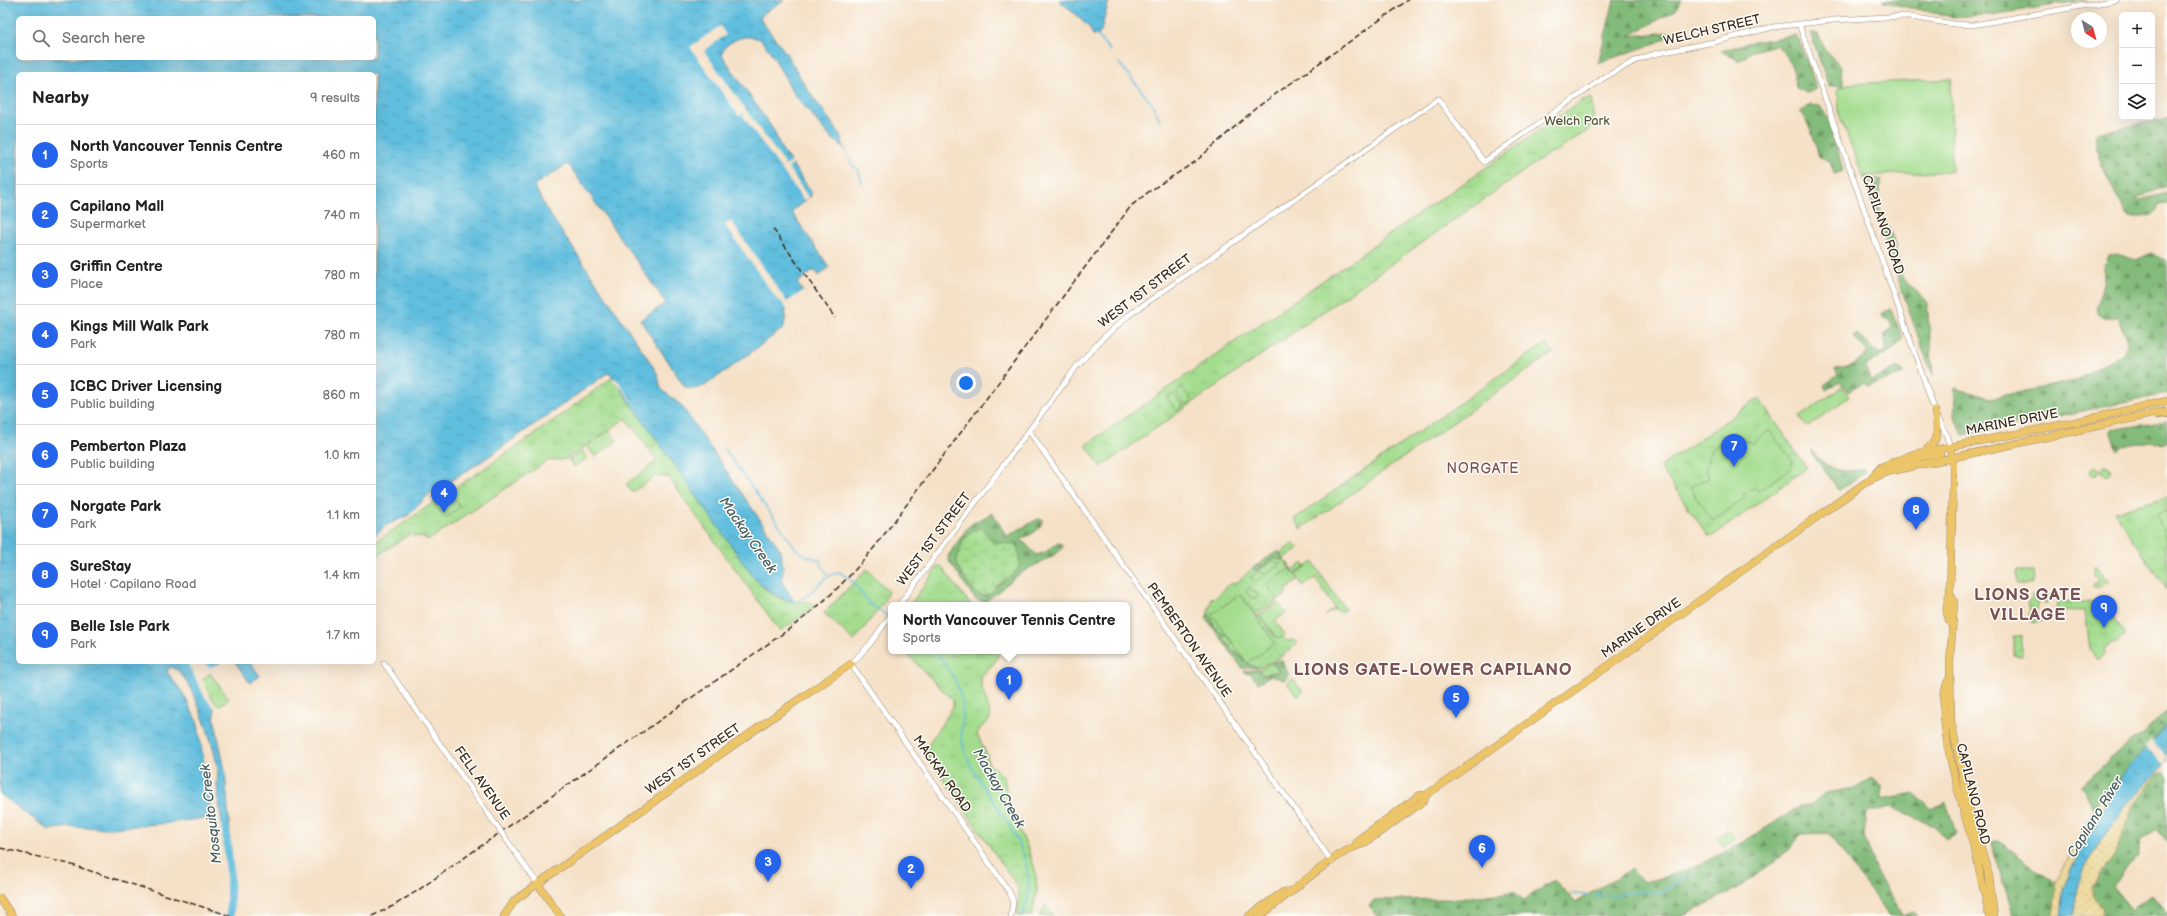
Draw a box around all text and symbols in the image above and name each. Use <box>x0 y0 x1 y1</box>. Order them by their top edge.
street label: WELCH STREET <box>1662 11 1762 49</box>
north arrow <box>2071 12 2107 48</box>
map controls <box>2119 12 2155 120</box>
button: + <box>2119 12 2155 48</box>
search box <box>16 16 376 60</box>
icon: search <box>30 27 52 49</box>
text: Search here <box>62 29 145 48</box>
button: − <box>2119 48 2155 84</box>
button: layers <box>2119 84 2155 120</box>
text: Nearby <box>32 88 89 108</box>
text: 9 results <box>310 90 360 106</box>
park label: Welch Park <box>1544 113 1610 129</box>
text: North Vancouver Tennis Centre <box>70 137 283 156</box>
text: 1 <box>42 147 48 163</box>
text: 460 m <box>322 147 360 163</box>
text: Sports <box>70 156 108 172</box>
street label: CAPILANO ROAD <box>1858 173 1908 277</box>
text: Capilano Mall <box>70 197 164 216</box>
text: 2 <box>41 207 49 223</box>
text: 740 m <box>324 207 360 223</box>
text: Supermarket <box>70 216 146 232</box>
street label: WEST 1ST STREET <box>1095 251 1195 331</box>
text: Griffin Centre <box>70 257 163 276</box>
text: 3 <box>41 267 49 283</box>
text: 780 m <box>324 267 360 283</box>
text: Place <box>70 276 103 292</box>
text: Kings Mill Walk Park <box>70 317 209 336</box>
text: 4 <box>41 327 49 343</box>
text: 780 m <box>324 327 360 343</box>
text: Park <box>70 336 96 352</box>
your location <box>956 373 976 393</box>
text: ICBC Driver Licensing <box>70 377 222 396</box>
text: 5 <box>41 387 49 403</box>
text: 860 m <box>323 387 360 403</box>
text: Public building <box>70 396 155 412</box>
street label: MARINE DRIVE <box>1965 405 2060 439</box>
pin: 7 <box>1721 434 1747 467</box>
text: Pemberton Plaza <box>70 437 186 456</box>
text: 6 <box>41 447 49 463</box>
text: 1.0 km <box>324 447 360 463</box>
text: Public building <box>70 456 155 472</box>
district label: NORGATE <box>1446 460 1520 477</box>
pin: 4 <box>431 480 457 513</box>
street label: WEST 1ST STREET <box>894 489 974 589</box>
water label: Mackay Creek <box>715 494 781 577</box>
text: Norgate Park <box>70 497 161 516</box>
pin: 8 <box>1903 497 1929 530</box>
text: 7 <box>41 507 49 523</box>
text: 1.1 km <box>327 507 360 523</box>
text: Park <box>70 516 96 532</box>
text: SureStay <box>70 557 131 576</box>
text: 8 <box>41 567 49 583</box>
text: 1.4 km <box>324 567 360 583</box>
text: Hotel · Capilano Road <box>70 576 196 592</box>
street label: PEMBERTON AVENUE <box>1143 580 1235 701</box>
district label: LIONS GATE VILLAGE <box>1974 585 2082 625</box>
street label: MARINE DRIVE <box>1598 594 1684 661</box>
pin: 9 <box>2091 595 2117 628</box>
popup <box>888 602 1130 654</box>
text: North Vancouver Tennis Centre <box>903 611 1115 630</box>
text: Belle Isle Park <box>70 617 170 636</box>
text: 9 <box>41 627 49 643</box>
text: 1.7 km <box>326 627 360 643</box>
text: Sports <box>903 630 941 646</box>
text: Park <box>70 636 96 652</box>
district label: LIONS GATE-LOWER CAPILANO <box>1294 660 1572 680</box>
pin: 1 <box>996 667 1022 700</box>
pin: 5 <box>1443 685 1469 718</box>
street label: WEST 1ST STREET <box>642 720 744 798</box>
street label: MACKAY ROAD <box>910 732 974 816</box>
street label: CAPILANO ROAD <box>1953 742 1993 846</box>
street label: FELL AVENUE <box>451 743 513 823</box>
water label: Mackay Creek <box>969 745 1029 832</box>
water label: Mosquito Creek <box>196 762 226 865</box>
water label: Capilano River <box>2063 773 2127 861</box>
pin: 6 <box>1469 835 1495 868</box>
pin: 3 <box>755 849 781 882</box>
pin: 2 <box>898 856 924 889</box>

